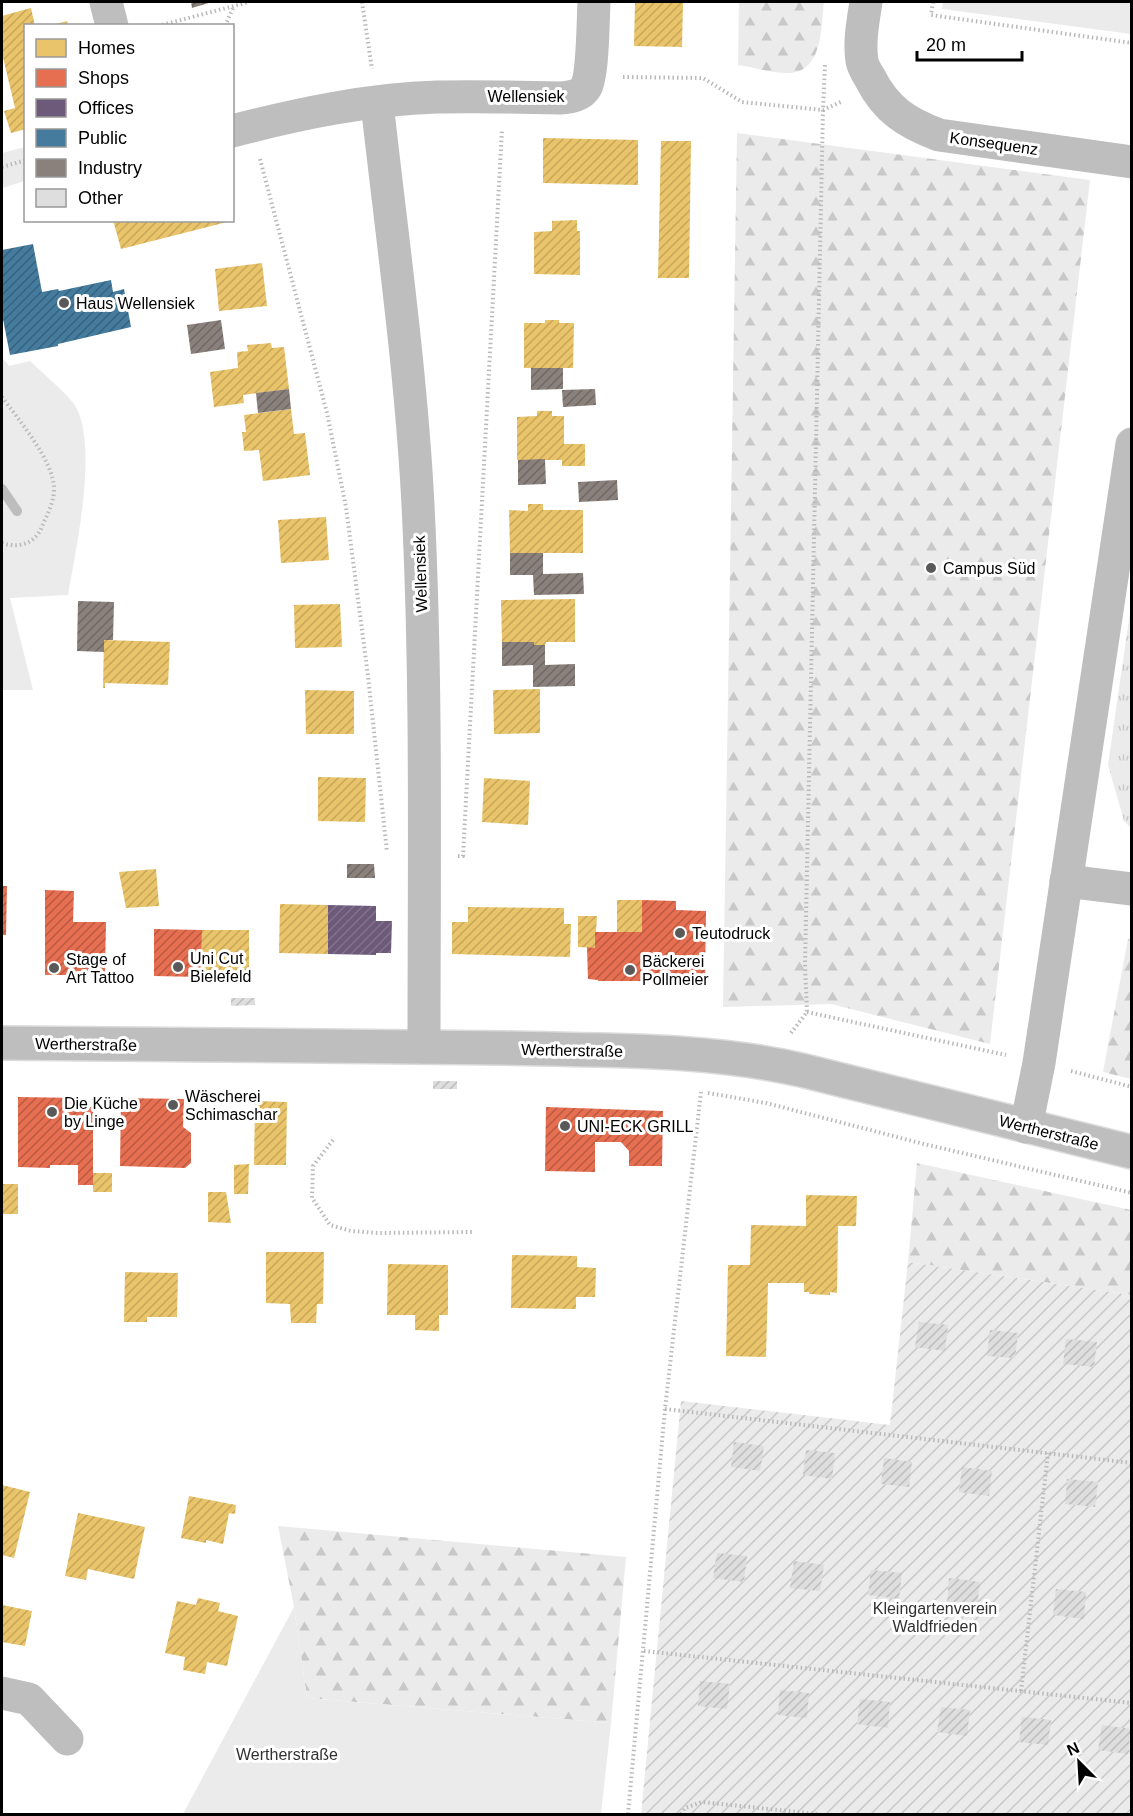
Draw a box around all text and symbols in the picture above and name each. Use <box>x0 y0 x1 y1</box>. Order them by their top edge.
legend <box>24 24 234 222</box>
scale bar <box>917 24 1022 62</box>
text: 20 m <box>926 35 966 55</box>
text: Homes <box>78 38 135 58</box>
text: Shops <box>78 68 129 88</box>
street label: Wellensiek <box>487 88 566 105</box>
text: Offices <box>78 98 134 118</box>
text: Public <box>78 128 127 148</box>
street label: Konsequenz <box>949 129 1039 158</box>
text: Industry <box>78 158 142 178</box>
text: Other <box>78 188 123 208</box>
place label: Haus Wellensiek <box>76 295 196 312</box>
marker: Haus Wellensiek <box>57 296 71 310</box>
street label: Wellensiek <box>411 534 430 613</box>
place label: Campus Süd <box>943 560 1036 577</box>
marker: Campus Süd <box>924 561 938 575</box>
place label: Teutodruck <box>692 925 771 942</box>
marker: Teutodruck <box>673 926 687 940</box>
place label: Uni Cut Bielefeld <box>190 950 251 985</box>
place label: Stage of Art Tattoo <box>66 951 134 986</box>
place label: Bäckerei Pollmeier <box>642 953 709 988</box>
marker: Uni Cut Bielefeld <box>171 960 185 974</box>
marker: Stage of Art Tattoo <box>47 961 61 975</box>
marker: Bäckerei Pollmeier <box>623 963 637 977</box>
street label: Wertherstraße <box>35 1035 137 1054</box>
street label: Wertherstraße <box>521 1041 623 1060</box>
place label: Wäscherei Schimaschar <box>185 1088 278 1123</box>
place label: Die Küche by Linge <box>64 1095 138 1130</box>
marker: Wäscherei Schimaschar <box>166 1098 180 1112</box>
marker: Die Küche by Linge <box>45 1105 59 1119</box>
street label: Wertherstraße <box>997 1112 1100 1153</box>
place label: UNI-ECK GRILL <box>577 1118 694 1135</box>
marker: UNI-ECK GRILL <box>558 1119 572 1133</box>
park label: Kleingartenverein Waldfrieden <box>873 1600 997 1635</box>
north arrow <box>1049 1732 1109 1792</box>
text: N <box>1064 1739 1082 1759</box>
park label: Wertherstraße <box>236 1746 338 1763</box>

